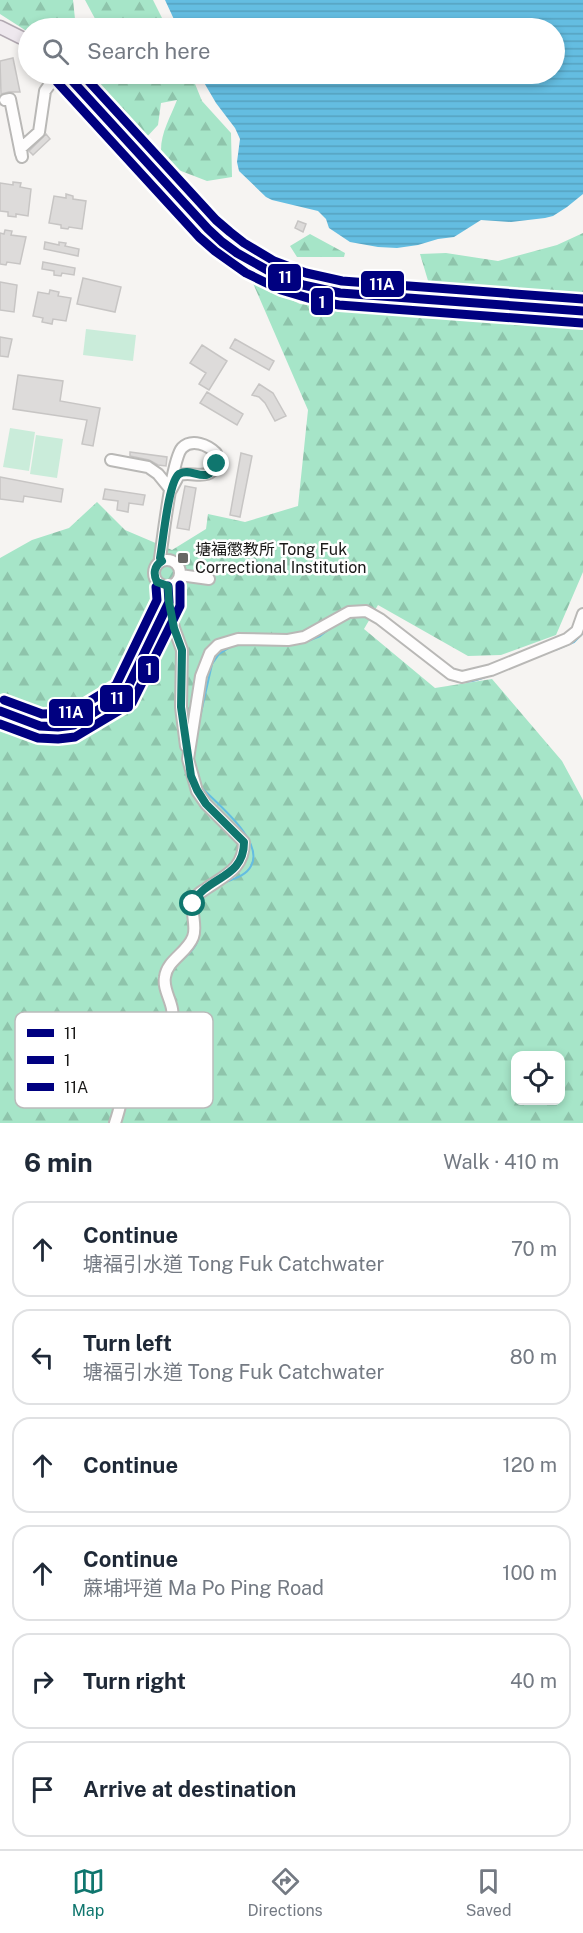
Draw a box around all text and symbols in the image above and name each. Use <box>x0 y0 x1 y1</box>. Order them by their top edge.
search box <box>18 18 565 84</box>
icon: search <box>39 35 72 68</box>
text: Search here <box>87 38 211 64</box>
line badge: 11 <box>267 263 302 292</box>
text: 11 <box>278 268 292 287</box>
line badge: 11A <box>360 270 405 298</box>
text: 11A <box>369 275 395 294</box>
line badge: 1 <box>310 287 334 316</box>
text: 1 <box>319 293 325 312</box>
route end <box>203 450 229 476</box>
place label: 塘福懲教所 Tong Fuk Correctional Institution <box>195 540 367 577</box>
marker: 塘福懲教所 Tong Fuk Correctional Institution <box>176 551 190 565</box>
line badge: 1 <box>137 655 160 684</box>
text: 1 <box>146 660 152 679</box>
line badge: 11 <box>99 684 134 713</box>
text: 11 <box>110 689 124 708</box>
line badge: 11A <box>48 698 94 727</box>
text: 11A <box>58 703 84 722</box>
route start <box>179 890 205 916</box>
legend <box>15 1012 213 1108</box>
text: 11 <box>64 1024 77 1043</box>
text: 1 <box>64 1051 71 1070</box>
map controls <box>511 1051 565 1105</box>
button: locate <box>511 1051 565 1105</box>
text: 11A <box>64 1078 88 1097</box>
text: 6 min <box>24 1147 93 1178</box>
text: Walk · 410 m <box>443 1150 559 1174</box>
text: Continue <box>83 1222 178 1248</box>
icon: ahead <box>26 1233 59 1266</box>
text: 70 m <box>511 1237 557 1261</box>
text: 塘福引水道 Tong Fuk Catchwater <box>83 1252 384 1276</box>
text: Turn left <box>83 1330 172 1356</box>
icon: left <box>26 1341 59 1374</box>
text: 80 m <box>510 1345 557 1369</box>
text: 塘福引水道 Tong Fuk Catchwater <box>83 1360 384 1384</box>
icon: ahead <box>26 1449 59 1482</box>
text: Continue <box>83 1452 178 1478</box>
text: 120 m <box>503 1453 557 1477</box>
text: Continue <box>83 1546 178 1572</box>
icon: ahead <box>26 1557 59 1590</box>
text: 100 m <box>502 1561 557 1585</box>
text: 蔴埔坪道 Ma Po Ping Road <box>83 1576 324 1600</box>
icon: right <box>26 1665 59 1698</box>
text: Turn right <box>83 1668 186 1694</box>
text: 40 m <box>510 1669 557 1693</box>
icon: arrive <box>26 1773 59 1806</box>
text: Arrive at destination <box>83 1776 296 1802</box>
tab: Map <box>72 1865 105 1920</box>
tab: Directions <box>248 1865 323 1920</box>
tab: Saved <box>466 1865 511 1920</box>

